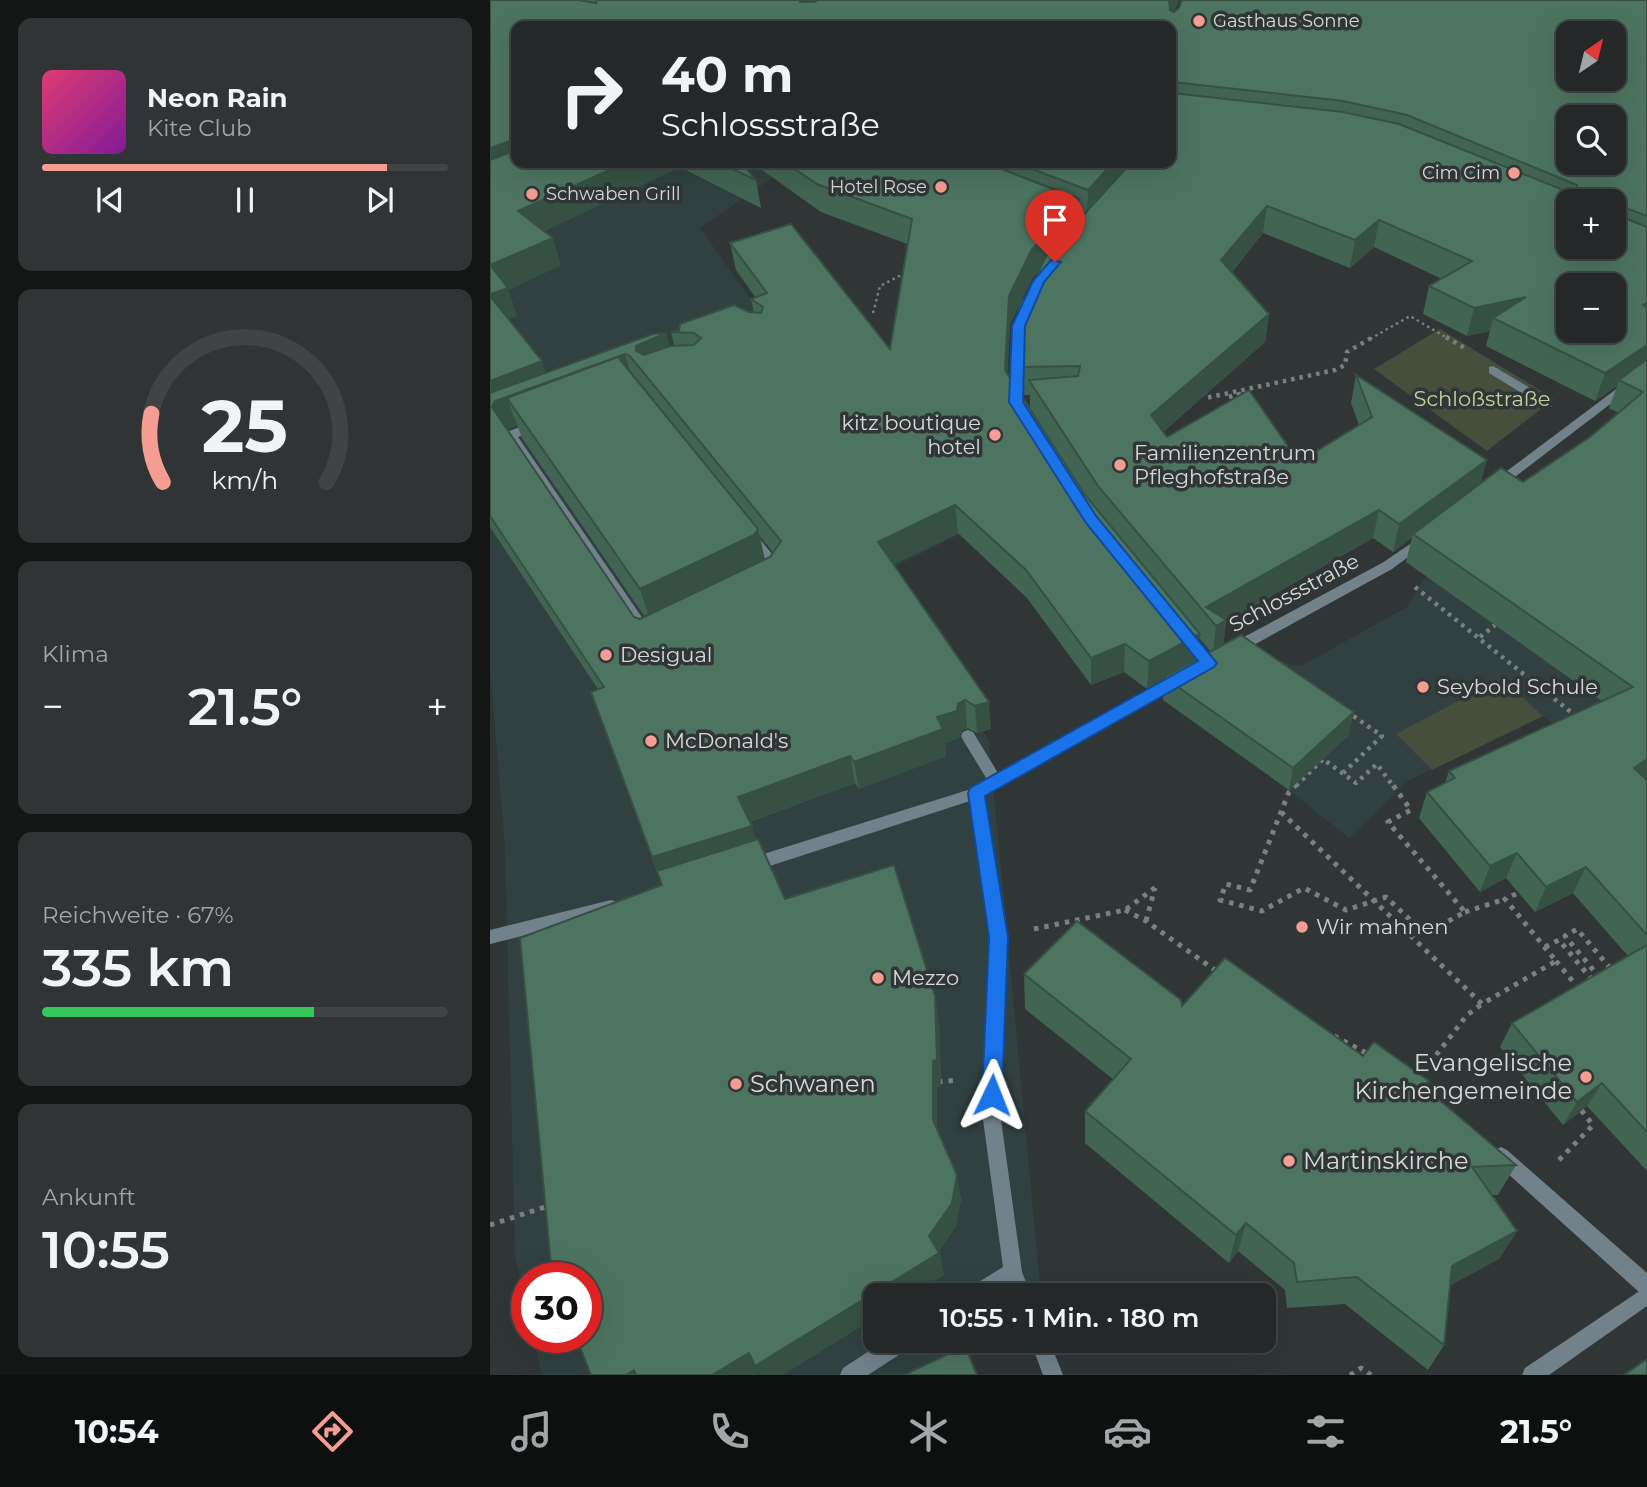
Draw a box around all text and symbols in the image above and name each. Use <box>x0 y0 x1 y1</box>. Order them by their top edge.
place label: Gasthaus Sonne <box>1213 10 1360 32</box>
marker: Gasthaus Sonne <box>1191 13 1207 29</box>
north arrow <box>1556 21 1626 91</box>
map controls <box>1556 21 1626 343</box>
text: 40 m <box>661 45 793 104</box>
icon: right <box>546 49 637 140</box>
text: Neon Rain <box>147 82 288 114</box>
text: Schlossstraße <box>661 105 880 144</box>
button: search <box>1556 105 1626 175</box>
text: Kite Club <box>147 114 252 142</box>
place label: Cim Cim <box>1422 162 1500 184</box>
marker: Cim Cim <box>1506 165 1522 181</box>
place label: Hotel Rose <box>830 176 927 198</box>
marker: Hotel Rose <box>933 179 949 195</box>
icon: previous <box>91 181 129 219</box>
icon: pause <box>226 181 264 219</box>
icon: next <box>361 181 399 219</box>
place label: Schwaben Grill <box>546 183 681 205</box>
marker: Schwaben Grill <box>524 186 540 202</box>
button: + <box>1556 189 1626 259</box>
pin <box>1025 190 1085 262</box>
icon: arrive <box>1036 201 1074 239</box>
button: − <box>1556 273 1626 343</box>
text: 25 <box>202 383 288 471</box>
park label: Schloßstraße <box>1413 386 1551 411</box>
place label: kitz boutique hotel <box>841 410 981 459</box>
marker: kitz boutique hotel <box>987 427 1003 443</box>
place label: Familienzentrum Pfleghofstraße <box>1134 440 1316 489</box>
marker: Familienzentrum Pfleghofstraße <box>1112 457 1128 473</box>
text: km/h <box>212 465 278 495</box>
street label: Schlossstraße <box>1225 548 1363 637</box>
text: Klima <box>42 640 109 668</box>
place label: Desigual <box>620 642 712 667</box>
marker: Desigual <box>598 647 614 663</box>
place label: Seybold Schule <box>1437 674 1598 699</box>
text: 21.5° <box>188 675 302 738</box>
marker: Seybold Schule <box>1415 679 1431 695</box>
text: − <box>42 683 64 730</box>
text: + <box>426 683 448 730</box>
place label: McDonald's <box>665 728 788 753</box>
marker: McDonald's <box>643 733 659 749</box>
text: Reichweite · 67% <box>42 901 234 929</box>
place label: Wir mahnen <box>1316 914 1448 939</box>
marker: Wir mahnen <box>1294 919 1310 935</box>
text: 335 km <box>42 936 234 999</box>
place label: Mezzo <box>892 965 959 990</box>
marker: Mezzo <box>870 970 886 986</box>
place label: Evangelische Kirchengemeinde <box>1355 1048 1572 1105</box>
position arrow <box>955 1058 1029 1132</box>
place label: Schwanen <box>750 1069 876 1098</box>
marker: Evangelische Kirchengemeinde <box>1578 1069 1594 1085</box>
marker: Schwanen <box>728 1076 744 1092</box>
place label: Martinskirche <box>1303 1146 1468 1175</box>
marker: Martinskirche <box>1281 1153 1297 1169</box>
text: Ankunft <box>42 1183 136 1211</box>
text: 10:55 <box>42 1218 170 1281</box>
speed limit sign: 30 <box>511 1262 602 1353</box>
text: 10:55 · 1 Min. · 180 m <box>940 1302 1199 1334</box>
icon: directions <box>308 1407 357 1456</box>
icon: music <box>507 1407 556 1456</box>
icon: phone <box>705 1407 754 1456</box>
icon: climate <box>904 1407 953 1456</box>
icon: car <box>1103 1407 1152 1456</box>
icon: filters <box>1301 1407 1350 1456</box>
text: 10:54 <box>75 1412 159 1451</box>
text: 21.5° <box>1500 1412 1572 1451</box>

